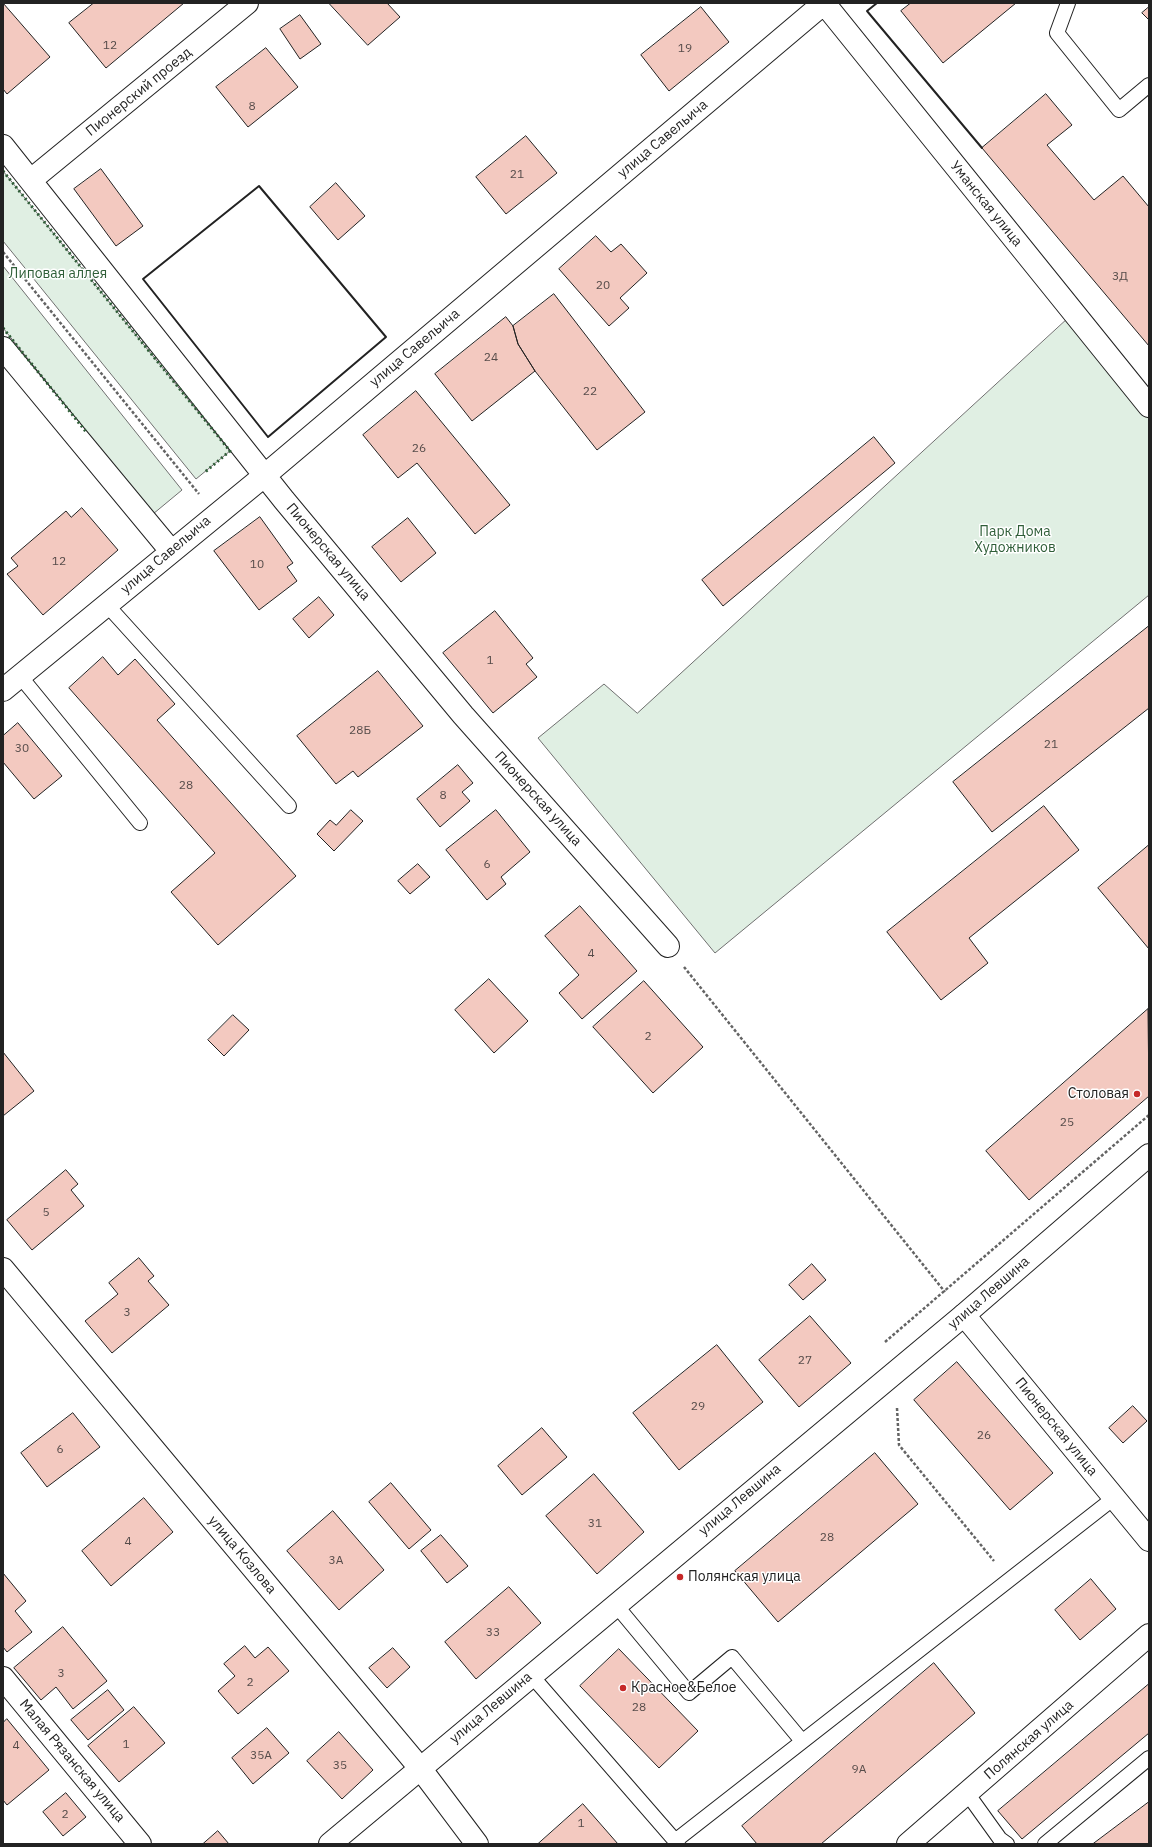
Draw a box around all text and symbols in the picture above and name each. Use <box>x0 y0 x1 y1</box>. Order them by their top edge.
house number: 12 <box>103 39 117 53</box>
house number: 19 <box>678 42 692 56</box>
street label: Пионерский проезд <box>83 44 195 140</box>
street label: улица Савельича <box>615 97 711 181</box>
house number: 8 <box>248 100 256 114</box>
street label: Уманская улица <box>946 158 1026 250</box>
house number: 21 <box>510 168 524 182</box>
park label: Липовая аллея <box>9 266 107 282</box>
house number: 3Д <box>1112 270 1128 284</box>
house number: 20 <box>596 279 610 293</box>
street label: улица Савельича <box>367 306 463 390</box>
house number: 24 <box>484 351 498 365</box>
house number: 22 <box>583 385 597 399</box>
house number: 26 <box>412 442 426 456</box>
street label: Пионерская улица <box>283 500 373 604</box>
street label: улица Савельича <box>118 513 214 597</box>
park label: Парк Дома Художников <box>974 524 1056 556</box>
house number: 12 <box>52 555 66 569</box>
house number: 10 <box>250 558 264 572</box>
house number: 1 <box>486 654 494 668</box>
house number: 28Б <box>349 724 371 738</box>
house number: 21 <box>1044 738 1058 752</box>
house number: 30 <box>15 742 29 756</box>
street label: Пионерская улица <box>491 748 585 850</box>
house number: 28 <box>179 779 193 793</box>
house number: 8 <box>439 789 447 803</box>
house number: 6 <box>483 858 491 872</box>
house number: 4 <box>587 947 595 961</box>
house number: 2 <box>644 1030 652 1044</box>
place label: Столовая <box>1068 1086 1129 1102</box>
marker: Столовая <box>1132 1089 1142 1099</box>
house number: 25 <box>1060 1116 1074 1130</box>
house number: 5 <box>42 1206 50 1220</box>
street label: улица Левшина <box>945 1253 1033 1333</box>
house number: 3 <box>123 1306 131 1320</box>
house number: 27 <box>798 1354 812 1368</box>
street label: Пионерская улица <box>1011 1375 1101 1479</box>
house number: 29 <box>691 1400 705 1414</box>
house number: 26 <box>977 1429 991 1443</box>
house number: 6 <box>56 1443 64 1457</box>
street label: улица Левшина <box>695 1461 785 1539</box>
street label: улица Козлова <box>205 1513 279 1597</box>
house number: 31 <box>588 1517 602 1531</box>
house number: 28 <box>820 1531 834 1545</box>
house number: 4 <box>124 1535 132 1549</box>
house number: 3А <box>329 1554 343 1568</box>
place label: Полянская улица <box>688 1569 801 1585</box>
marker: Полянская улица <box>675 1572 685 1582</box>
house number: 33 <box>486 1626 500 1640</box>
house number: 3 <box>57 1667 65 1681</box>
street label: улица Левшина <box>446 1669 536 1747</box>
house number: 2 <box>246 1676 254 1690</box>
place label: Красное&Белое <box>631 1680 736 1696</box>
marker: Красное&Белое <box>618 1683 628 1693</box>
street label: Малая Рязанская улица <box>16 1696 128 1826</box>
street label: Полянская улица <box>981 1697 1077 1783</box>
house number: 28 <box>632 1701 646 1715</box>
house number: 1 <box>122 1738 130 1752</box>
house number: 4 <box>12 1739 20 1753</box>
house number: 35А <box>250 1749 272 1763</box>
house number: 35 <box>333 1759 347 1773</box>
house number: 9А <box>852 1763 866 1777</box>
house number: 2 <box>61 1808 69 1822</box>
house number: 1 <box>577 1817 585 1831</box>

